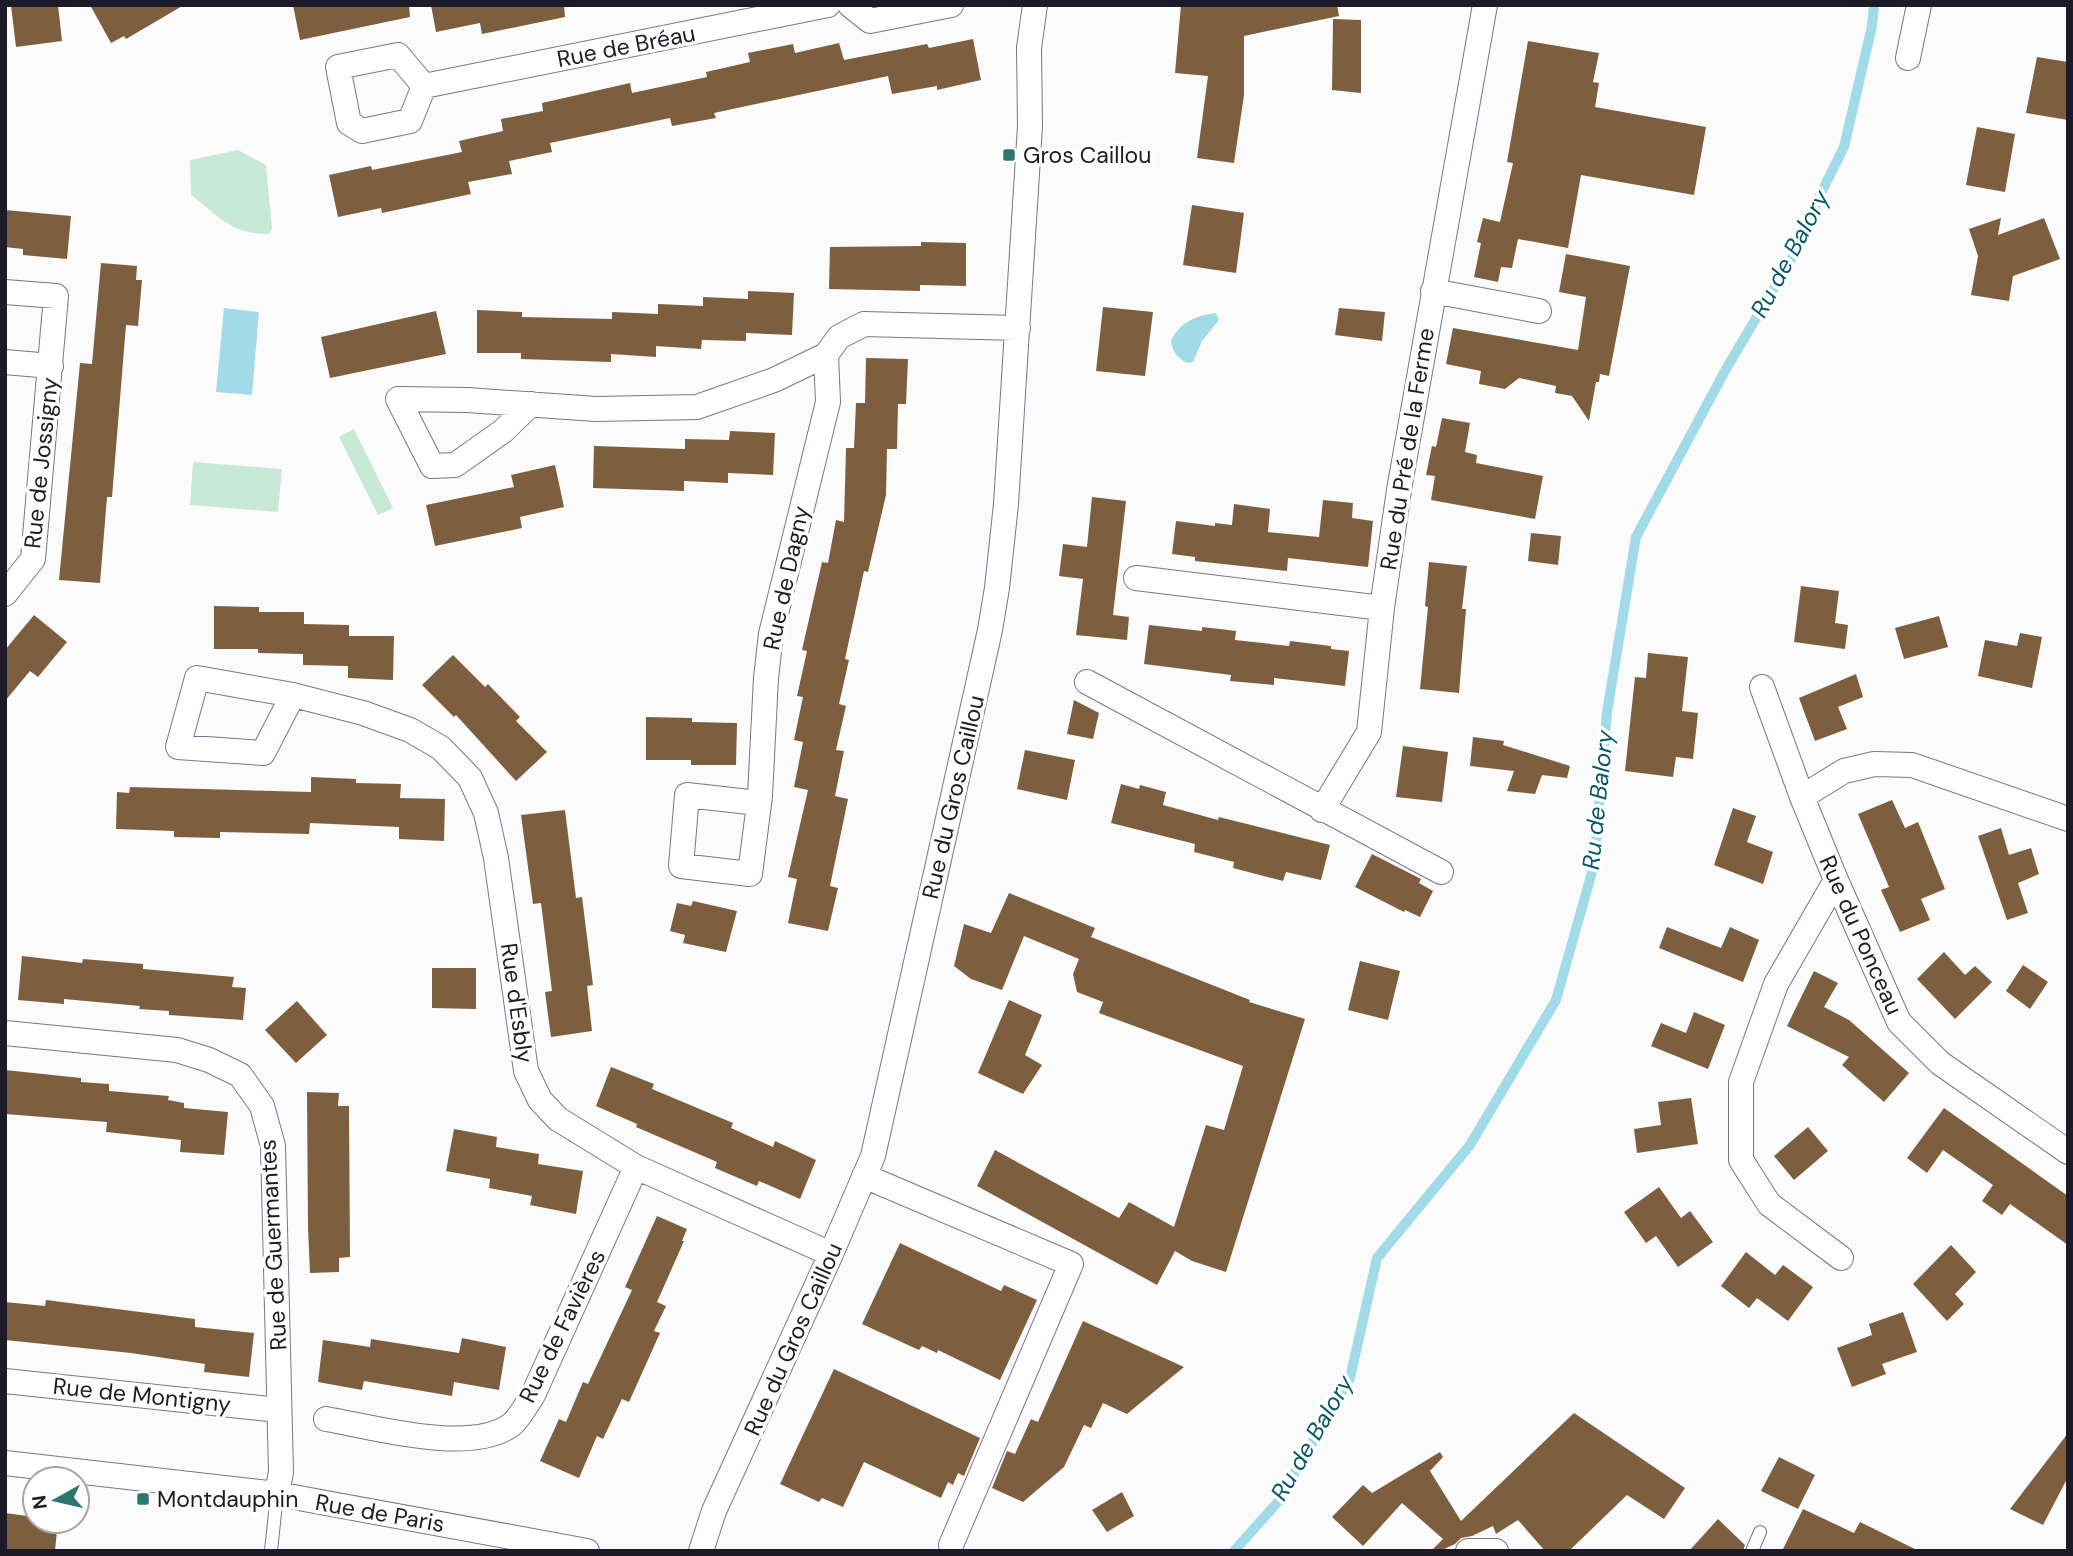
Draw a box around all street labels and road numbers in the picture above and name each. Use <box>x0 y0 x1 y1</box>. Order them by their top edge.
street label: Rue de Bréau <box>554 18 698 74</box>
street label: Rue du Pré de la Ferme <box>1373 326 1441 572</box>
street label: Rue de Jossigny <box>17 376 65 550</box>
street label: Rue de Dagny <box>756 503 816 653</box>
street label: Rue du Gros Caillou <box>915 692 991 902</box>
street label: Rue du Ponceau <box>1812 851 1910 1019</box>
street label: Rue d'Esbly <box>494 941 540 1065</box>
street label: Rue de Guermantes <box>252 1139 294 1351</box>
street label: Rue du Gros Caillou <box>737 1238 849 1440</box>
street label: Rue de Favières <box>512 1245 612 1407</box>
street label: Rue de Montigny <box>52 1371 233 1419</box>
street label: Rue de Paris <box>313 1487 447 1539</box>

